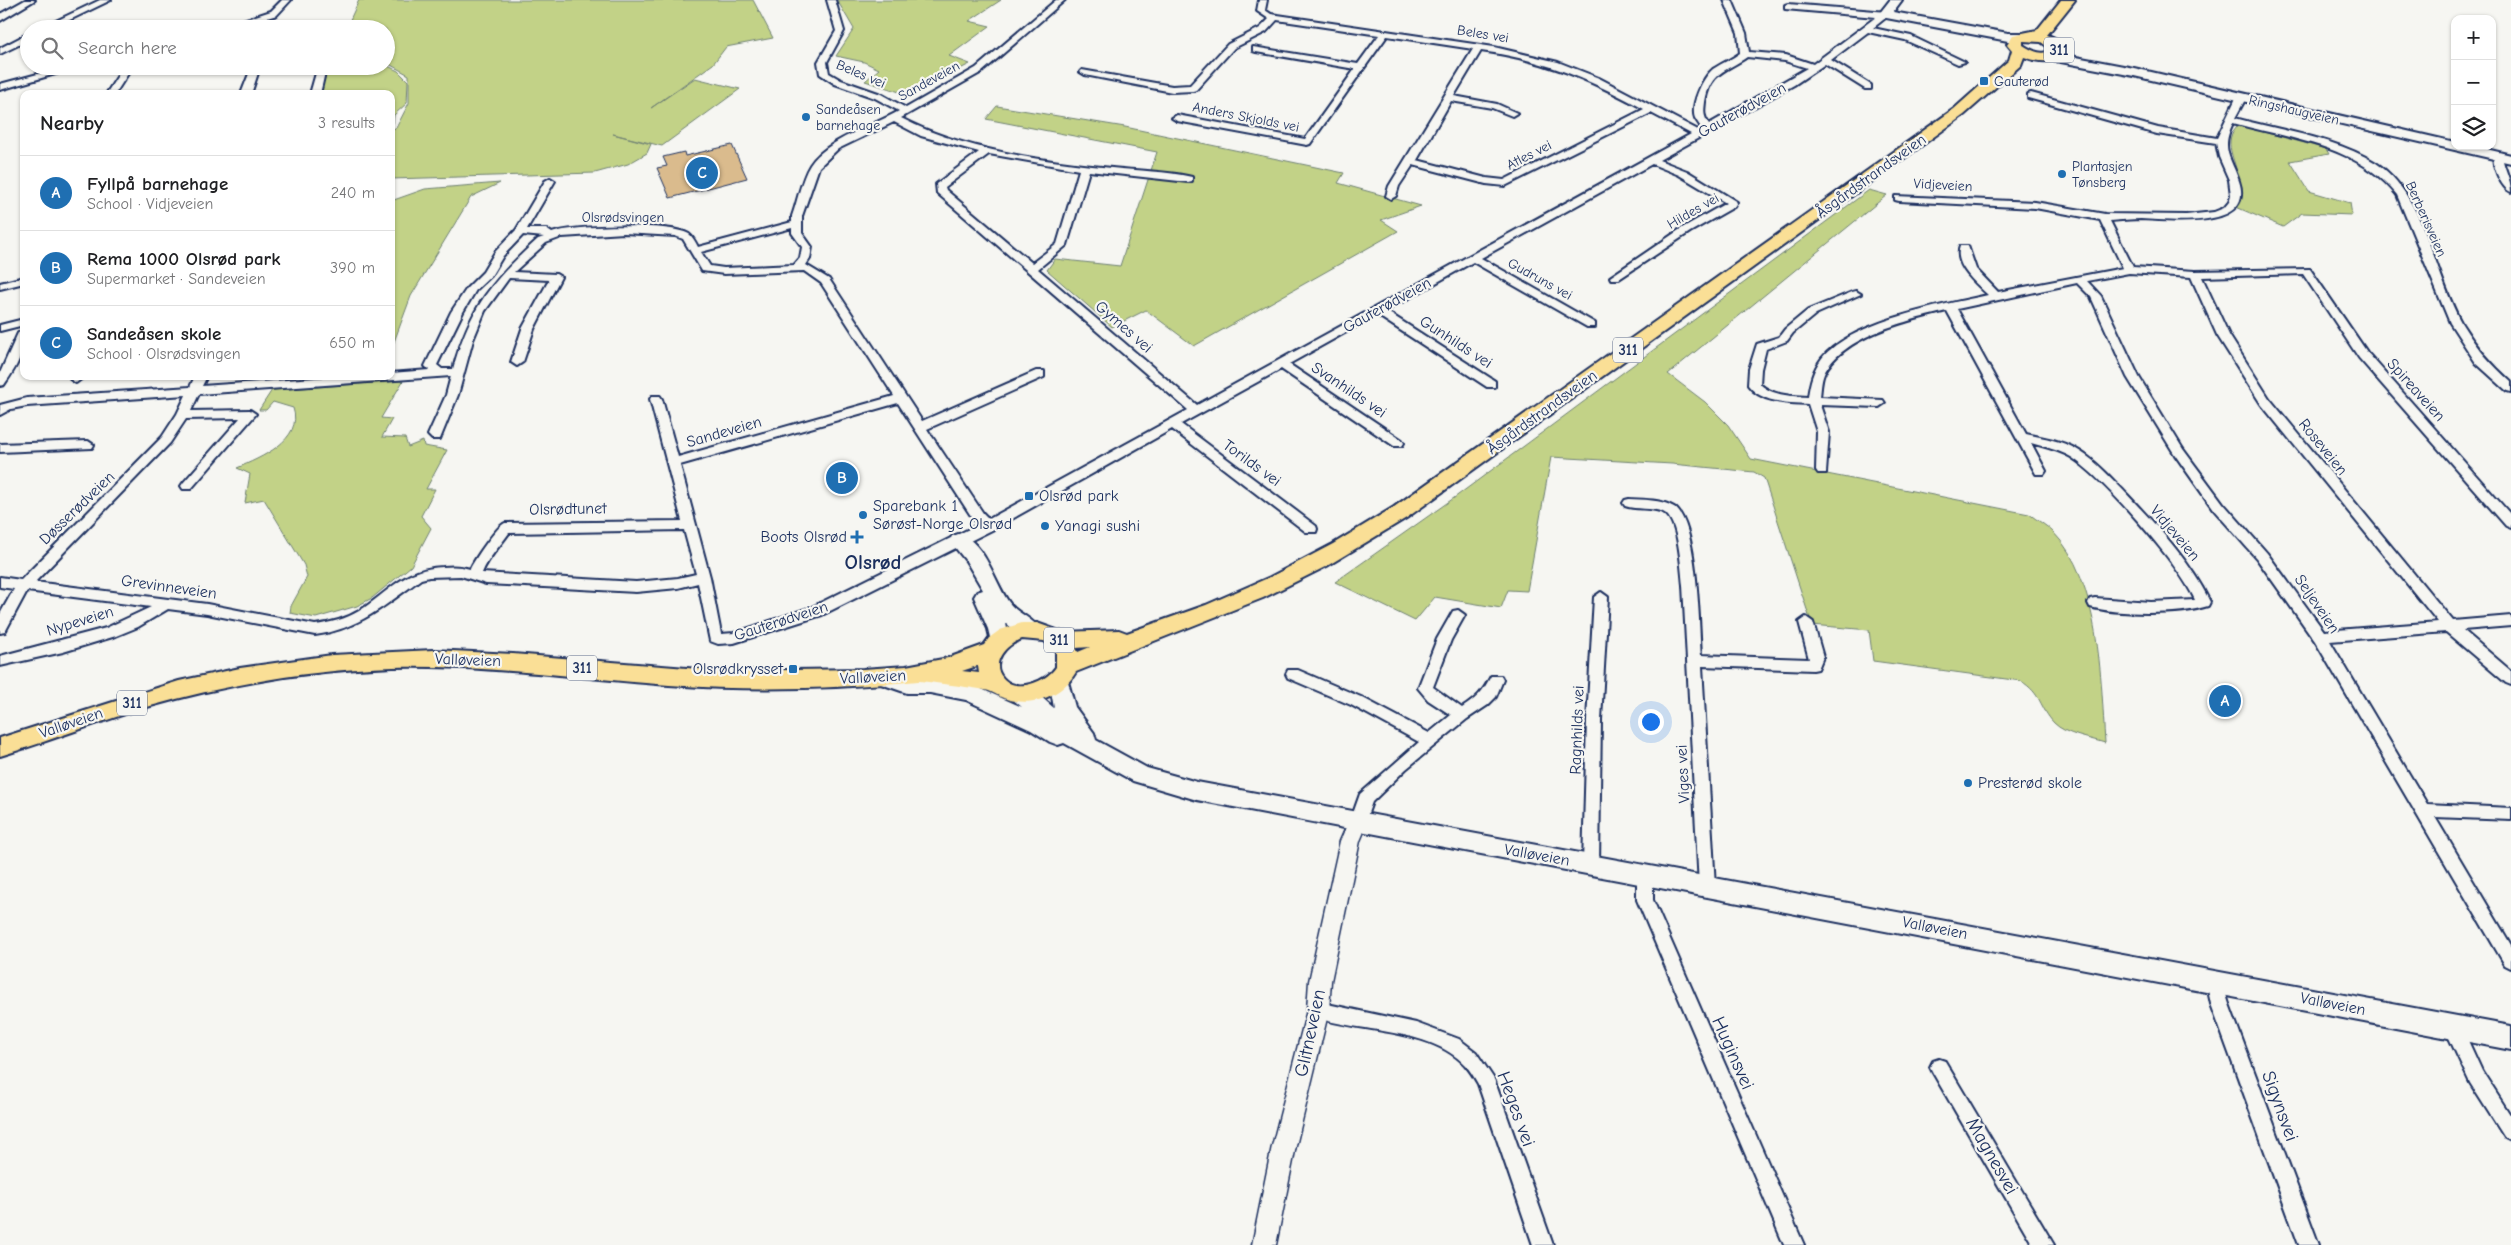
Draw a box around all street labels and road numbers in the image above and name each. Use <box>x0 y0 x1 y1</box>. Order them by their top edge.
street label: Beles vei <box>1456 22 1510 46</box>
road number: 311 <box>2044 38 2074 62</box>
street label: Beles vei <box>834 56 888 92</box>
street label: Sandeveien <box>895 57 963 105</box>
street label: Gauterødveien <box>1695 78 1789 142</box>
street label: Ringshaugveien <box>2247 91 2341 129</box>
street label: Anders Skjolds vei <box>1191 98 1301 136</box>
street label: Åsgårdstrandsveien <box>1812 129 1929 222</box>
street label: Atles vei <box>1504 136 1554 174</box>
street label: Vidjeveien <box>1913 175 1973 195</box>
street label: Berberisveien <box>2402 179 2450 259</box>
street label: Hildes vei <box>1664 189 1722 233</box>
street label: Olsrødsvingen <box>582 209 664 226</box>
street label: Gudruns vei <box>1505 254 1575 304</box>
street label: Gauterødveien <box>1340 273 1434 337</box>
street label: Gymes vei <box>1092 297 1156 357</box>
street label: Gunhilds vei <box>1416 312 1496 372</box>
road number: 311 <box>1613 338 1643 362</box>
street label: Spireaveien <box>2383 355 2449 425</box>
street label: Svanhilds vei <box>1308 358 1390 422</box>
street label: Åsgårdstrandsveien <box>1483 365 1600 458</box>
street label: Sandeveien <box>684 413 764 451</box>
street label: Roseveien <box>2295 415 2351 479</box>
street label: Torilds vei <box>1219 436 1285 490</box>
street label: Døsserødveien <box>36 468 118 548</box>
street label: Olsrødtunet <box>529 499 607 519</box>
street label: Vidjeveien <box>2146 501 2204 565</box>
street label: Grevinneveien <box>120 571 218 603</box>
street label: Seljeveien <box>2291 571 2343 637</box>
street label: Gauterødveien <box>732 597 830 645</box>
street label: Nypeveien <box>44 602 116 640</box>
road number: 311 <box>1044 628 1074 652</box>
street label: Valløveien <box>435 650 501 670</box>
road number: 311 <box>567 656 597 680</box>
street label: Valløveien <box>840 666 906 688</box>
street label: Ragnhilds vei <box>1566 685 1588 775</box>
road number: 311 <box>117 690 147 716</box>
street label: Valløveien <box>37 704 105 742</box>
street label: Viges vei <box>1672 744 1694 804</box>
street label: Valløveien <box>1503 840 1571 870</box>
street label: Valløveien <box>1901 913 1969 943</box>
street label: Glitneveien <box>1290 987 1330 1079</box>
street label: Valløveien <box>2299 989 2367 1019</box>
street label: Huginsvei <box>1707 1013 1759 1093</box>
street label: Heges vei <box>1492 1068 1540 1150</box>
street label: Sigynsvei <box>2257 1068 2303 1144</box>
street label: Magnesvei <box>1961 1114 2023 1198</box>

